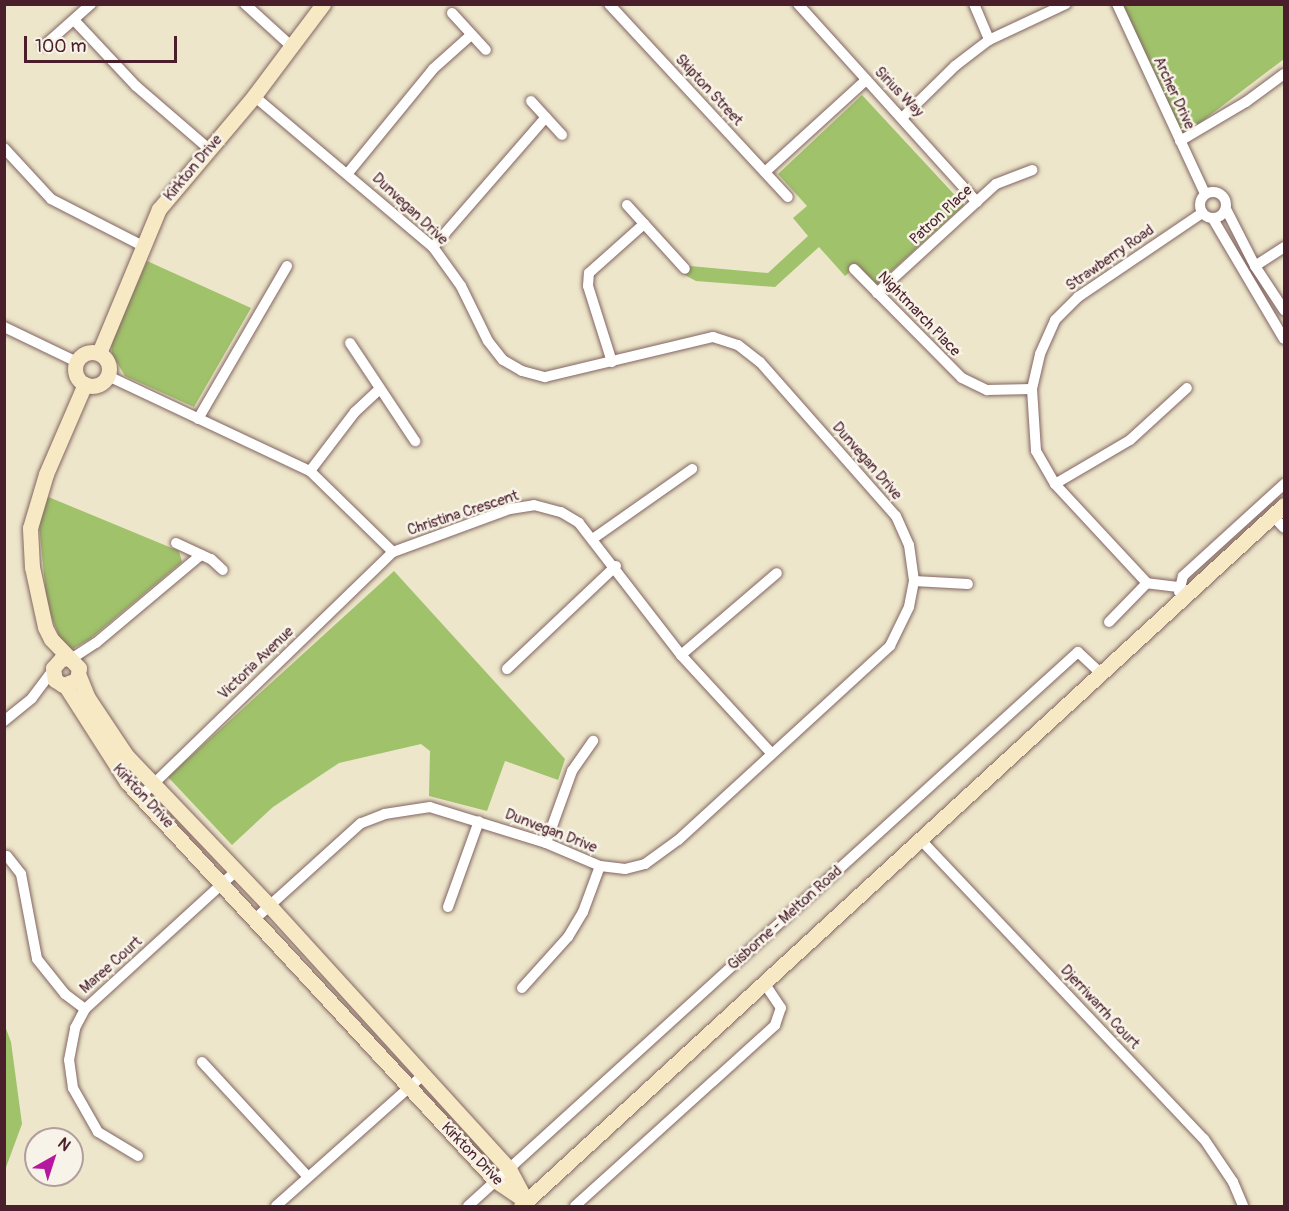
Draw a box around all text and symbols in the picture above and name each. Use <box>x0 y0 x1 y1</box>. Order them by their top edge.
scale bar <box>27 24 180 62</box>
text: 100 m <box>35 35 87 58</box>
street label: Skipton Street <box>671 51 747 129</box>
street label: Archer Drive <box>1149 54 1199 132</box>
street label: Sirius Way <box>871 63 927 121</box>
street label: Kirkton Drive <box>160 131 226 205</box>
street label: Dunvegan Drive <box>368 169 452 249</box>
street label: Patron Place <box>906 182 976 248</box>
street label: Strawberry Road <box>1062 221 1158 295</box>
street label: Nightmarch Place <box>874 268 964 360</box>
street label: Dunvegan Drive <box>828 418 906 504</box>
street label: Christina Crescent <box>405 487 521 539</box>
street label: Victoria Avenue <box>215 623 297 703</box>
street label: Kirkton Drive <box>109 760 177 832</box>
street label: Dunvegan Drive <box>502 805 600 857</box>
street label: Gisborne - Melton Road <box>724 862 846 974</box>
street label: Maree Court <box>76 933 146 997</box>
street label: Djerriwarrh Court <box>1057 961 1143 1053</box>
street label: Kirkton Drive <box>437 1119 507 1189</box>
north arrow <box>24 1127 84 1187</box>
text: N <box>54 1133 75 1156</box>

